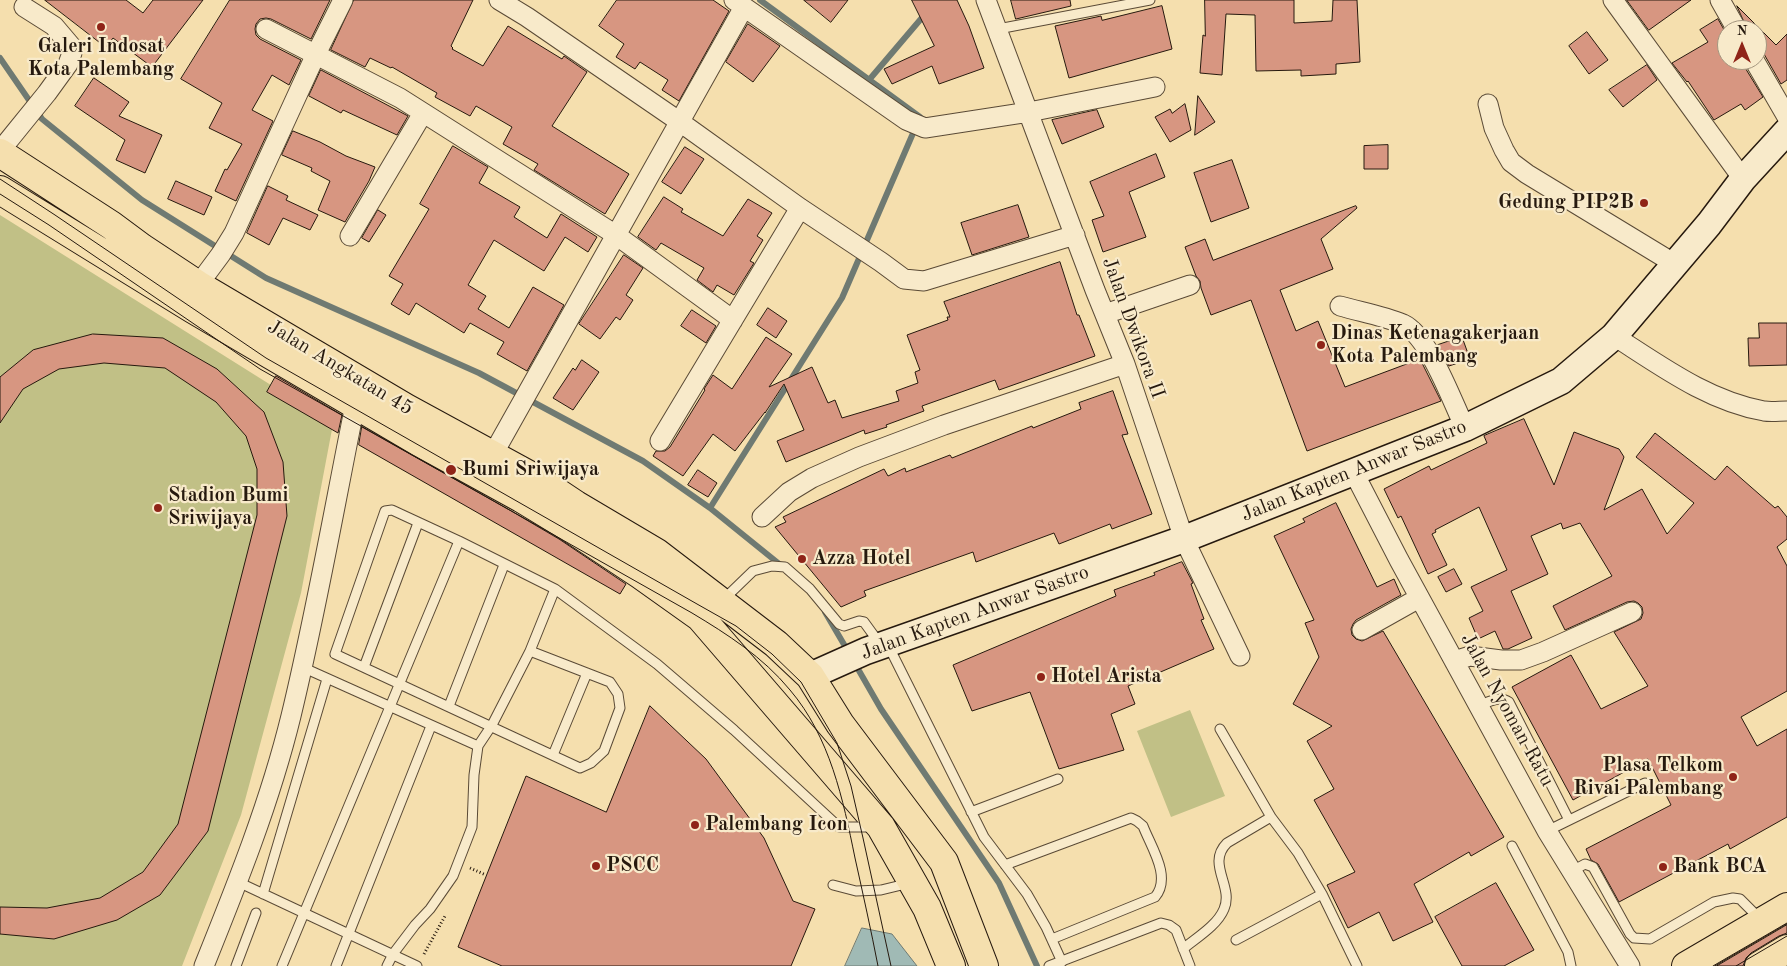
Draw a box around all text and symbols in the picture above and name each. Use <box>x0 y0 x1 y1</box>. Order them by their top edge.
north arrow <box>1717 20 1767 70</box>
marker: Galeri Indosat Kota Palembang <box>95 21 107 33</box>
text: N <box>1737 24 1747 38</box>
place label: Galeri Indosat Kota Palembang <box>28 35 174 82</box>
place label: Gedung PIP2B <box>1498 191 1634 215</box>
marker: Gedung PIP2B <box>1638 197 1650 209</box>
street label: Jalan Dwikora II <box>1096 254 1170 402</box>
street label: Jalan Angkatan 45 <box>263 315 417 421</box>
place label: Dinas Ketenagakerjaan Kota Palembang <box>1331 322 1539 369</box>
marker: Dinas Ketenagakerjaan Kota Palembang <box>1315 339 1327 351</box>
street label: Jalan Kapten Anwar Sastro <box>1238 415 1470 527</box>
place label: Bumi Sriwijaya <box>462 458 599 482</box>
marker: Bumi Sriwijaya <box>444 463 458 477</box>
place label: Stadion Bumi Sriwijaya <box>168 484 288 531</box>
marker: Stadion Bumi Sriwijaya <box>152 502 164 514</box>
place label: Azza Hotel <box>812 547 911 571</box>
marker: Azza Hotel <box>796 553 808 565</box>
street label: Jalan Kapten Anwar Sastro <box>858 561 1092 665</box>
street label: Jalan Nyoman Ratu <box>1455 629 1559 791</box>
place label: Hotel Arista <box>1051 665 1162 689</box>
marker: Hotel Arista <box>1035 671 1047 683</box>
place label: Plasa Telkom Rivai Palembang <box>1573 754 1723 801</box>
marker: Plasa Telkom Rivai Palembang <box>1727 771 1739 783</box>
place label: Palembang Icon <box>705 813 848 837</box>
marker: Palembang Icon <box>689 819 701 831</box>
place label: PSCC <box>606 854 659 878</box>
place label: Bank BCA <box>1673 855 1767 879</box>
marker: PSCC <box>590 860 602 872</box>
marker: Bank BCA <box>1657 861 1669 873</box>

